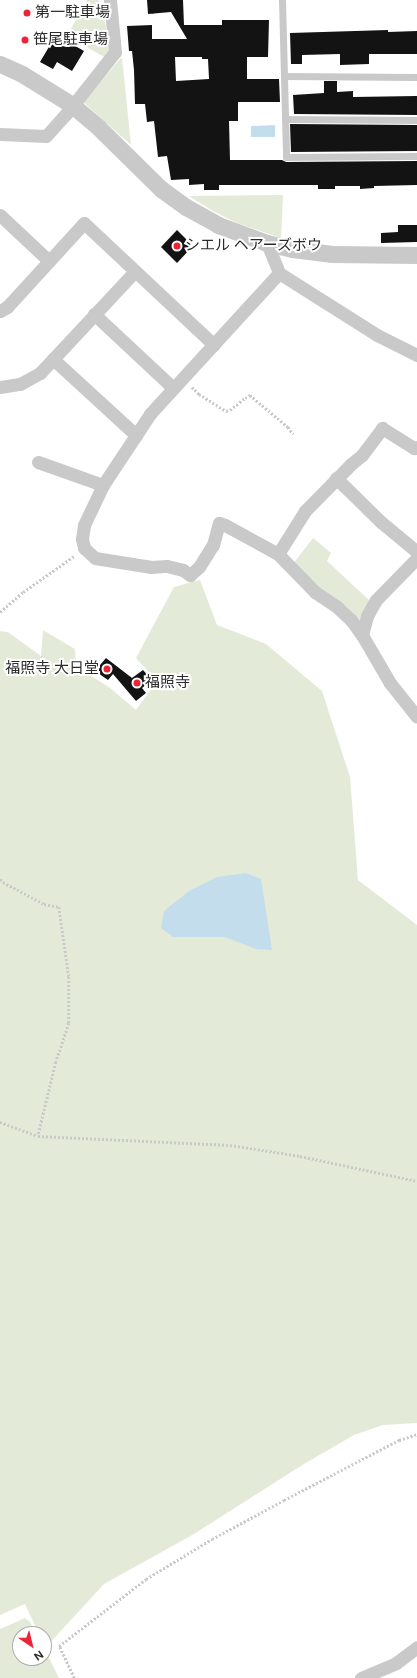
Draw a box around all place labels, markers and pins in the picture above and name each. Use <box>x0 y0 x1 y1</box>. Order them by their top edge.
place label: 第一駐車場 <box>35 4 110 22</box>
marker: 第一駐車場 <box>22 8 32 18</box>
place label: 笹尾駐車場 <box>33 31 108 49</box>
marker: 笹尾駐車場 <box>20 35 30 45</box>
place label: シエル ヘアーズボウ <box>185 237 323 255</box>
marker: シエル ヘアーズボウ <box>172 241 182 251</box>
place label: 福照寺 大日堂 <box>5 660 99 678</box>
marker: 福照寺 大日堂 <box>102 664 112 674</box>
place label: 福照寺 <box>145 674 190 692</box>
marker: 福照寺 <box>132 678 142 688</box>

